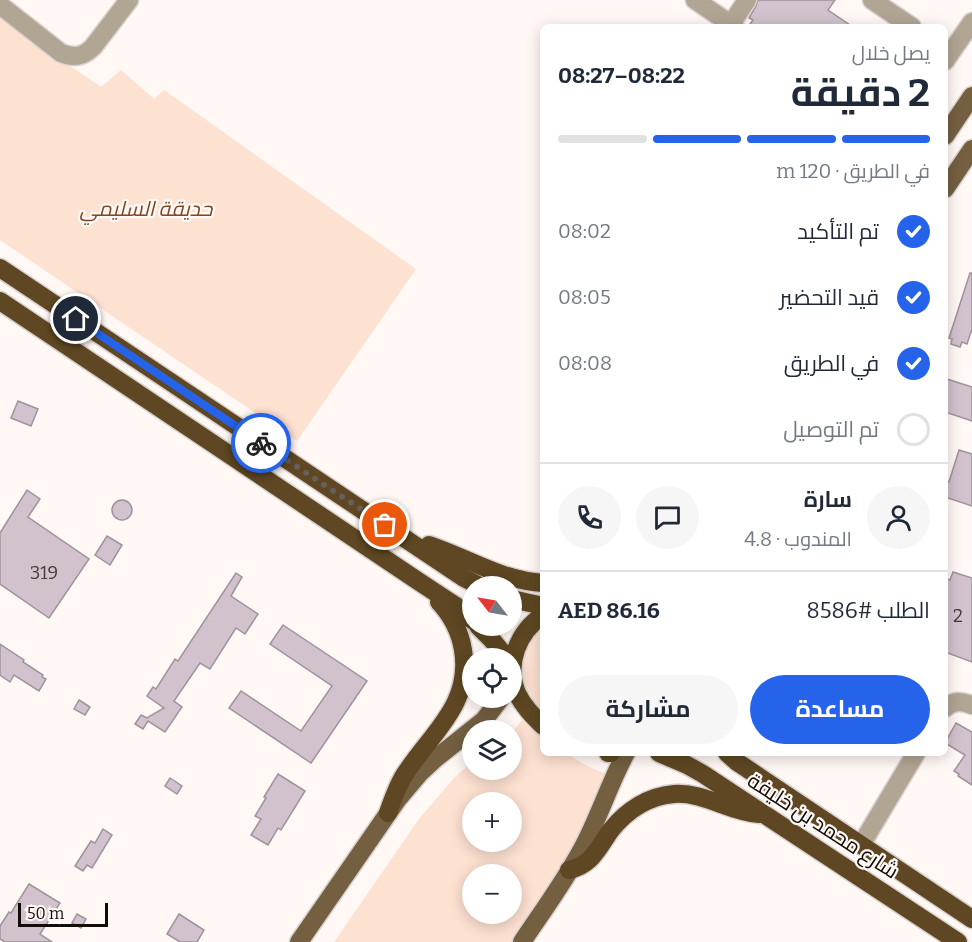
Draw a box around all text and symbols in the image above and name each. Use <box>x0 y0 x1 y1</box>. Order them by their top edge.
text: يصل خلال <box>852 41 930 65</box>
text: 08:22–08:27 <box>558 62 685 89</box>
text: 2 دقيقة <box>791 70 930 116</box>
text: في الطريق · 120 m <box>776 159 930 183</box>
park label: حديقة السليمي <box>80 196 214 226</box>
icon: check <box>897 215 930 248</box>
text: تم التأكيد <box>797 218 879 245</box>
text: 08:02 <box>558 219 611 243</box>
icon: check <box>897 281 930 314</box>
text: قيد التحضير <box>779 284 879 311</box>
text: 08:05 <box>558 285 611 309</box>
pin <box>50 293 101 344</box>
icon: home <box>59 302 92 335</box>
icon: check <box>897 347 930 380</box>
text: في الطريق <box>784 350 879 377</box>
text: 08:08 <box>558 351 612 375</box>
courier <box>231 413 291 473</box>
text: تم التوصيل <box>783 416 879 443</box>
icon: bike <box>245 427 278 460</box>
button: phone <box>558 486 621 549</box>
button: chat <box>636 486 699 549</box>
text: سارة <box>804 486 852 513</box>
button: person <box>867 486 930 549</box>
pin <box>359 499 410 550</box>
icon: bag <box>368 508 401 541</box>
text: المندوب · 4.8 <box>744 527 852 551</box>
house number: 319 <box>30 562 58 584</box>
north arrow <box>462 576 522 636</box>
map controls <box>462 576 522 924</box>
text: AED 86.16 <box>558 597 660 624</box>
text: الطلب #8586 <box>807 597 930 624</box>
house number: 2 <box>953 605 963 627</box>
button: locate <box>462 648 522 708</box>
button: مشاركة <box>558 675 738 744</box>
button: مساعدة <box>750 675 930 744</box>
button: layers <box>462 720 522 780</box>
street label: شارع محمد بن خليفة <box>742 767 903 885</box>
button: + <box>462 792 522 852</box>
button: − <box>462 864 522 924</box>
scale bar <box>18 900 108 928</box>
text: 50 m <box>27 904 64 923</box>

